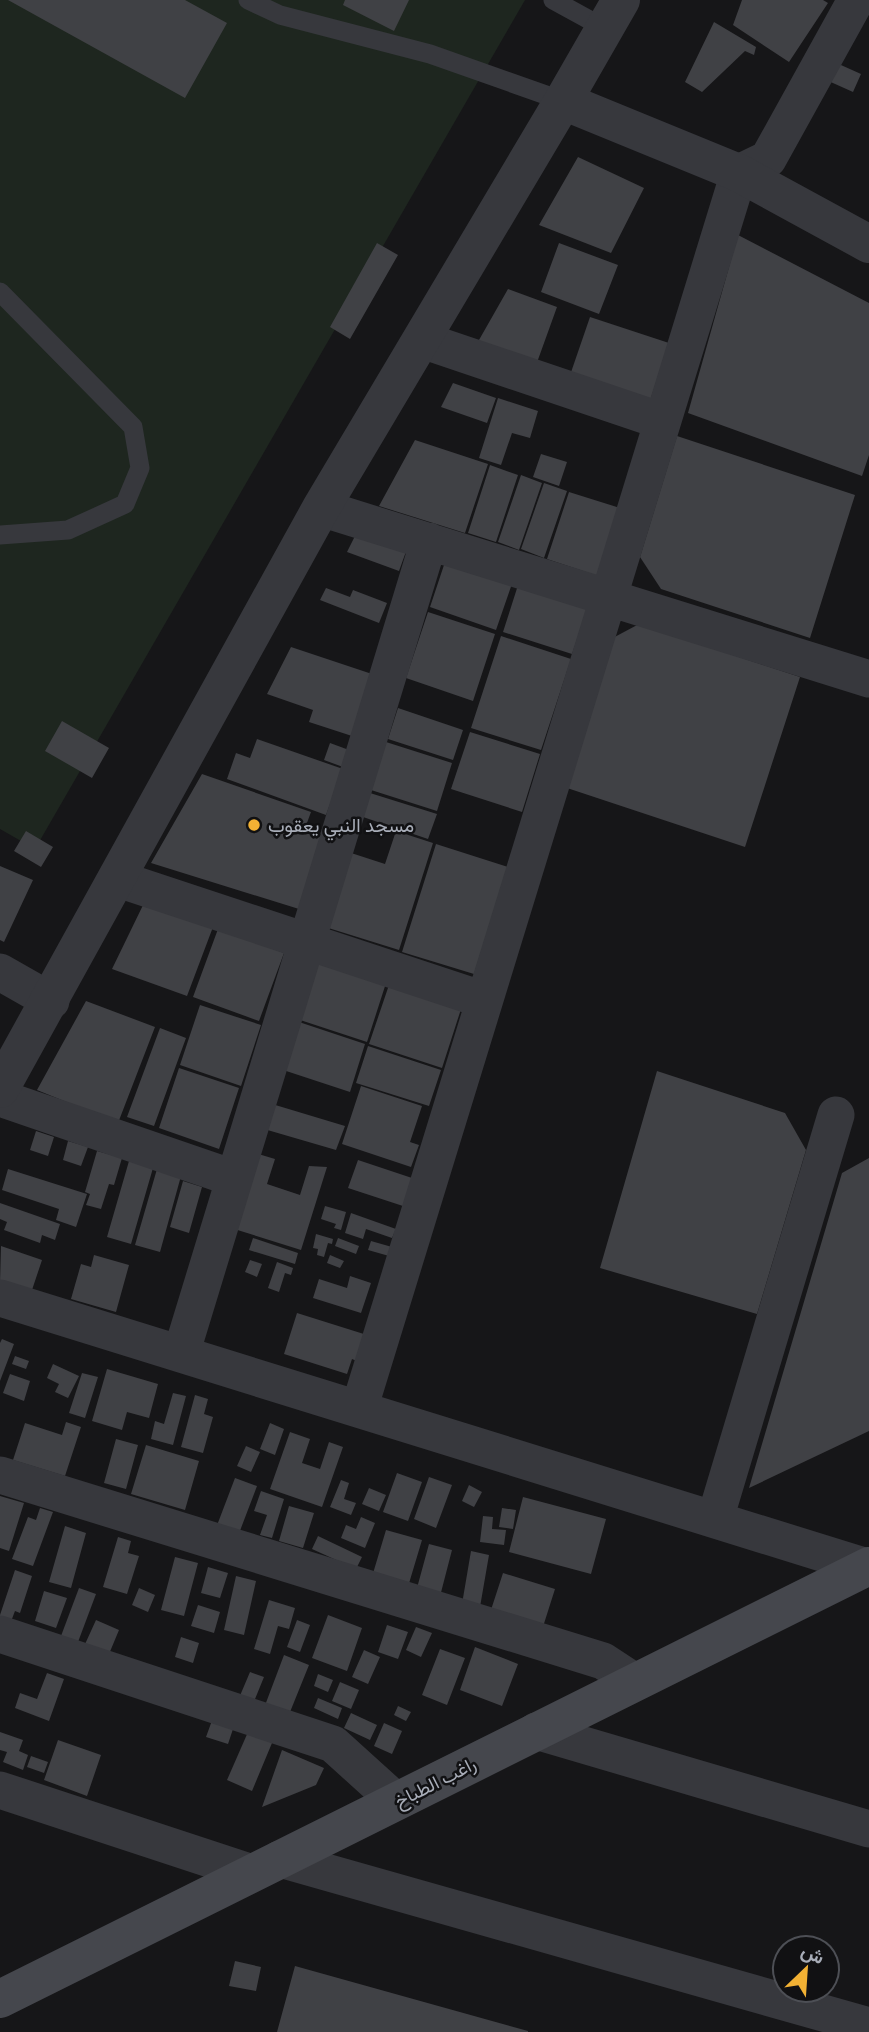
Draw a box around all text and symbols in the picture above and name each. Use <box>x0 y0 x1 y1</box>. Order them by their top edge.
place label: مسجد النبي يعقوب <box>268 814 414 841</box>
marker: مسجد النبي يعقوب <box>246 817 262 833</box>
street label: راغب الطباخ <box>391 1752 480 1814</box>
north arrow <box>771 1934 841 2004</box>
text: ش <box>798 1939 828 1969</box>

